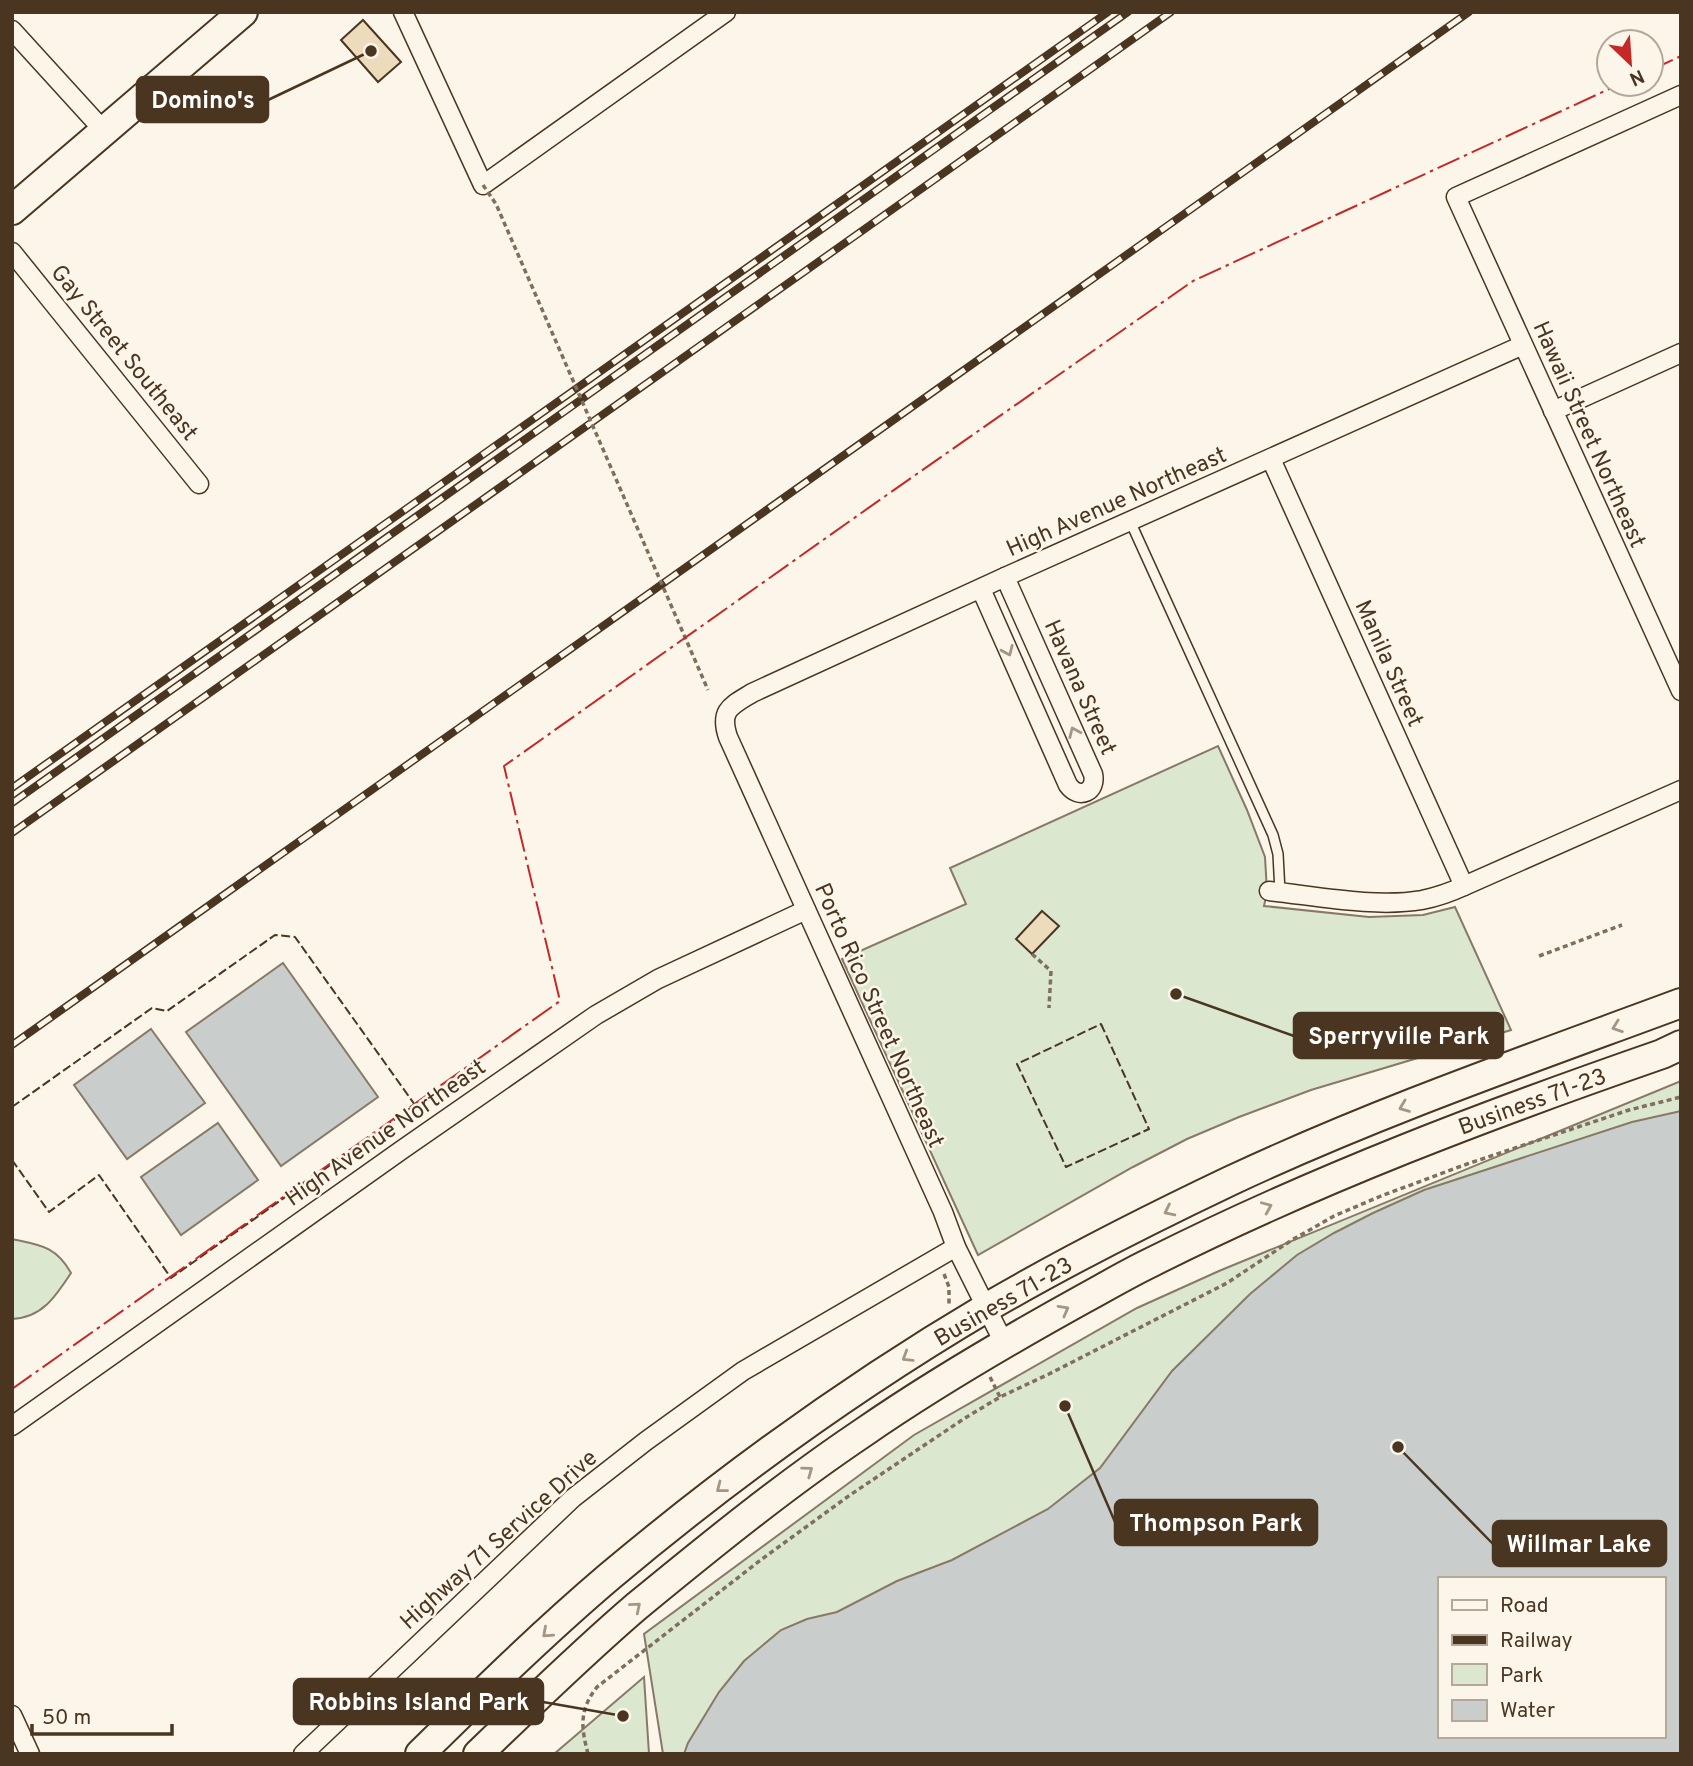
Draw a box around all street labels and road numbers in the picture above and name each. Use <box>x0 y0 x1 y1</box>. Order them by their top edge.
street label: Gay Street Southeast <box>43 260 203 448</box>
street label: Hawaii Street Northeast <box>1525 317 1651 553</box>
street label: High Avenue Northeast <box>1002 442 1232 565</box>
street label: Manila Street <box>1347 596 1429 732</box>
street label: Havana Street <box>1036 616 1121 760</box>
street label: Porto Rico Street Northeast <box>806 879 949 1153</box>
street label: High Avenue Northeast <box>281 1054 492 1214</box>
street label: Business 71-23 <box>1455 1063 1611 1144</box>
street label: Business 71-23 <box>930 1252 1079 1355</box>
street label: Highway 71 Service Drive <box>395 1445 604 1637</box>

